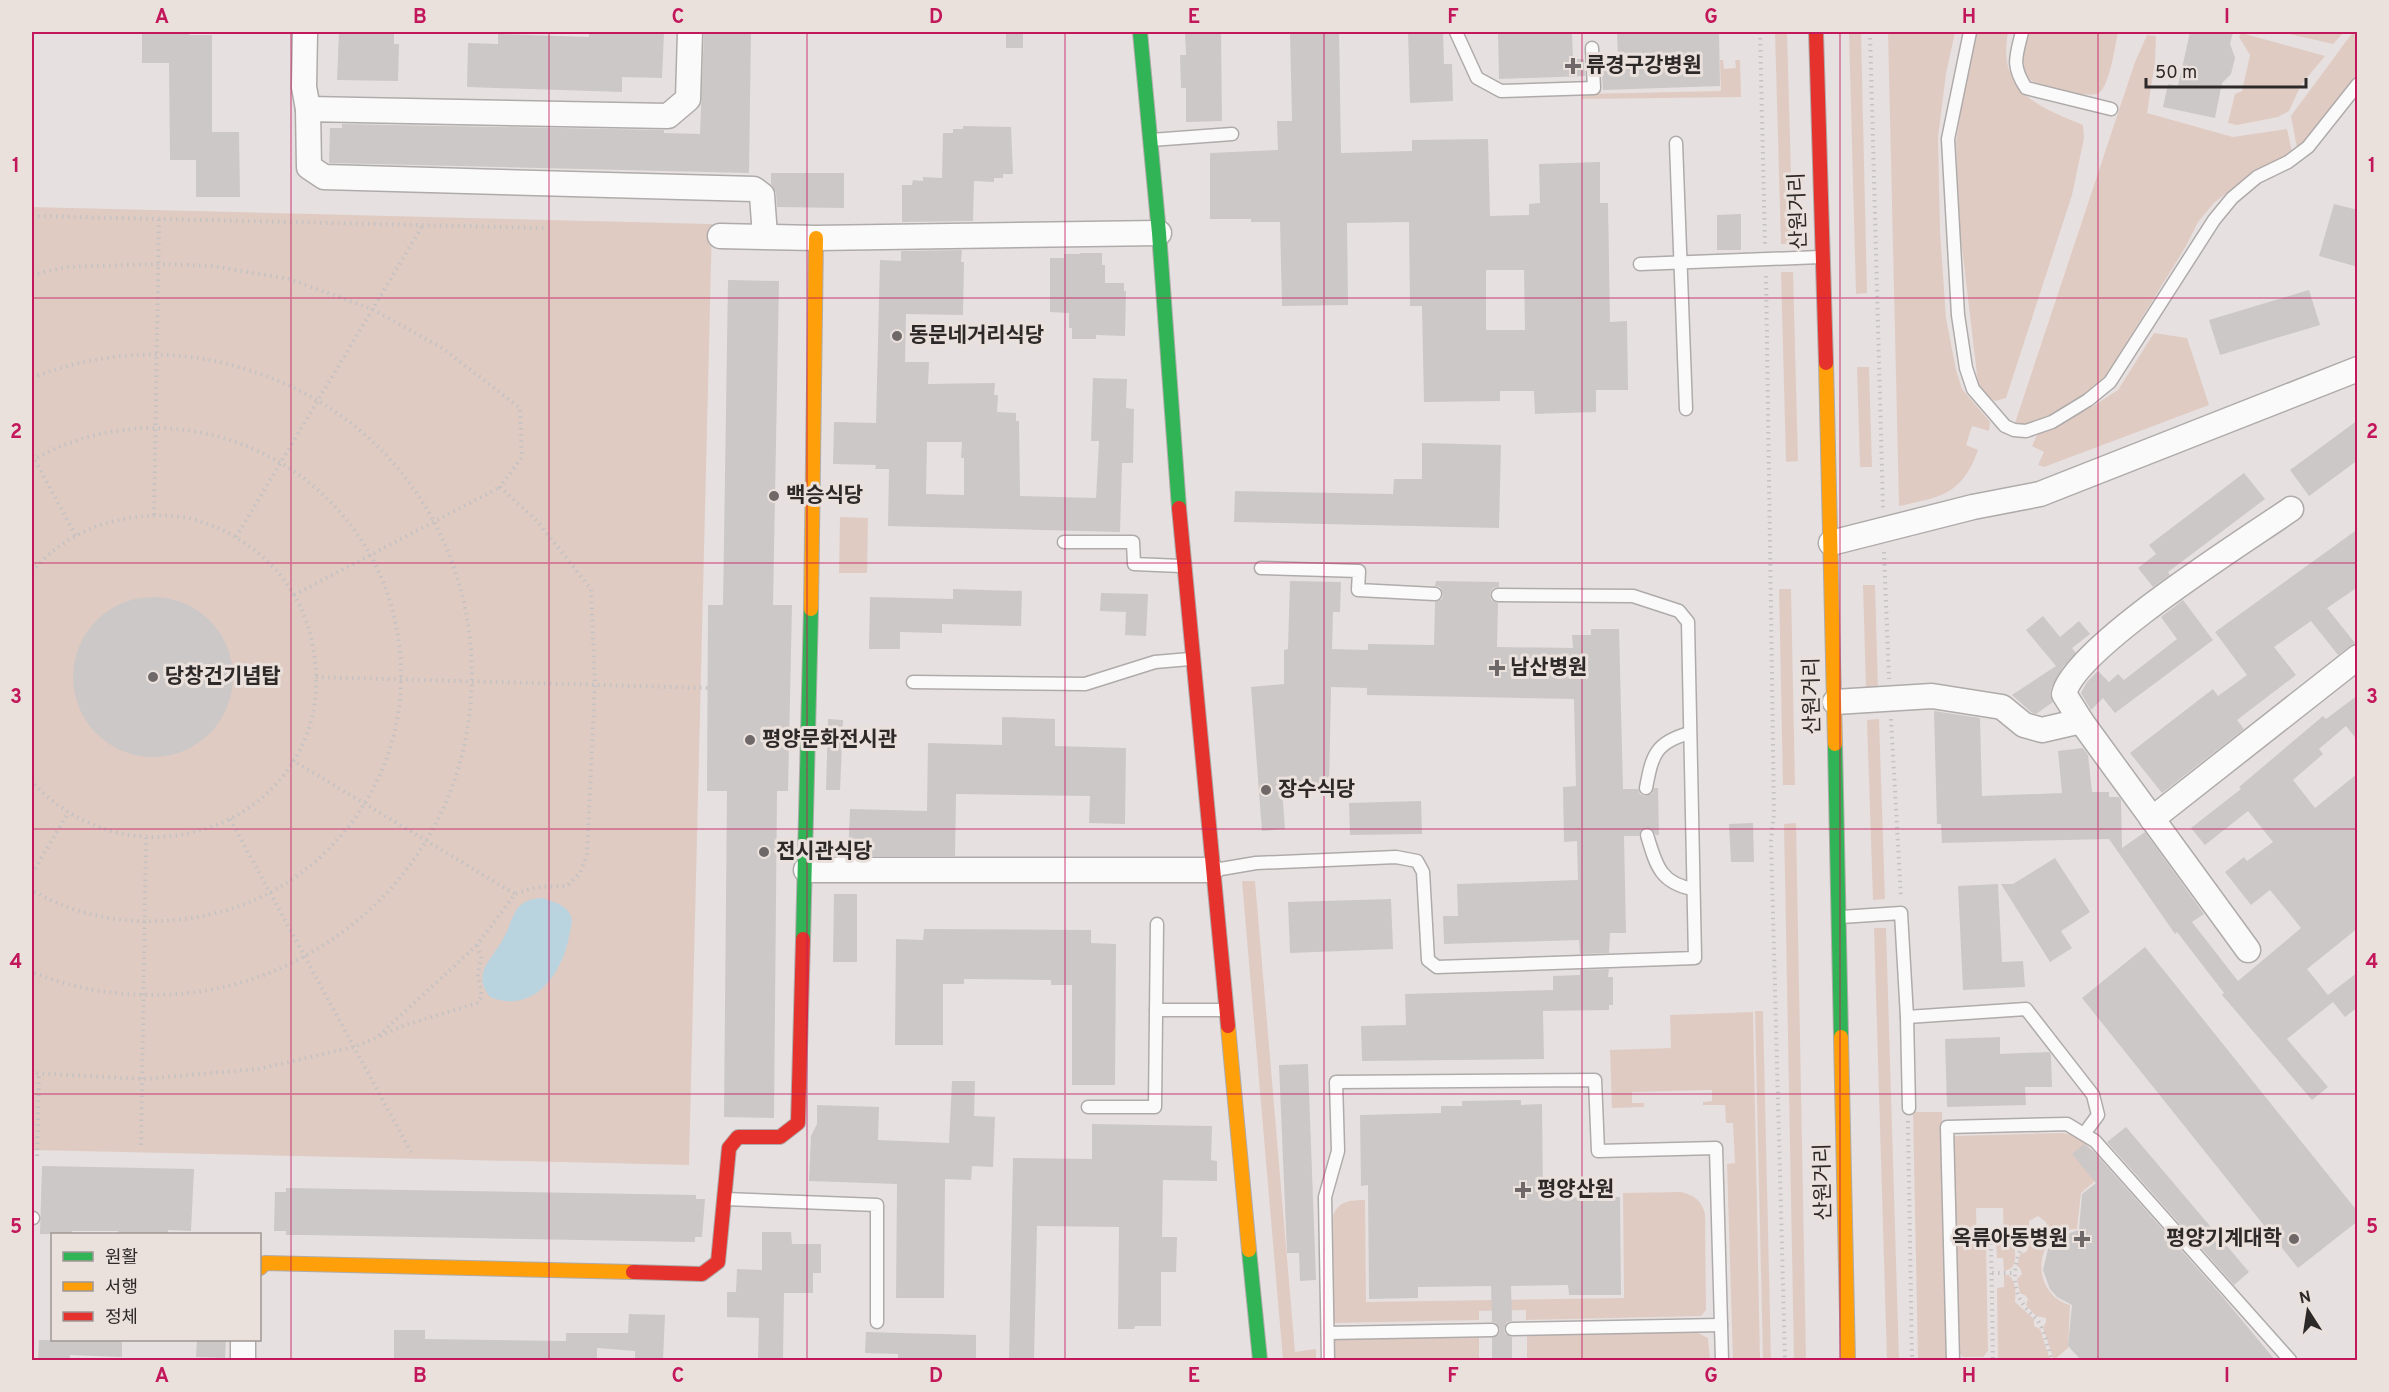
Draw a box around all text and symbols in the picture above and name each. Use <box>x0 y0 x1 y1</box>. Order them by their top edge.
text: A <box>155 5 169 31</box>
text: B <box>413 5 427 31</box>
text: C <box>672 5 684 31</box>
text: D <box>929 5 943 31</box>
text: E <box>1188 5 1200 31</box>
text: F <box>1447 5 1459 31</box>
text: G <box>1704 5 1718 31</box>
text: H <box>1962 5 1976 31</box>
text: I <box>2224 5 2230 31</box>
scale bar <box>2146 51 2306 89</box>
place label: 류경구강병원 <box>1586 53 1702 80</box>
marker: 류경구강병원 <box>1564 57 1582 75</box>
text: 50 m <box>2155 62 2197 85</box>
text: 1 <box>12 154 20 180</box>
text: 1 <box>2368 154 2376 180</box>
street label: 산원거리 <box>1784 172 1814 250</box>
place label: 동문네거리식당 <box>909 323 1044 350</box>
marker: 동문네거리식당 <box>890 329 904 343</box>
text: 2 <box>10 420 22 446</box>
text: 2 <box>2366 420 2378 446</box>
place label: 백승식당 <box>786 483 863 510</box>
marker: 백승식당 <box>767 489 781 503</box>
place label: 남산병원 <box>1510 655 1587 682</box>
street label: 산원거리 <box>1799 657 1827 735</box>
marker: 남산병원 <box>1488 659 1506 677</box>
place label: 당창건기념탑 <box>165 664 281 691</box>
marker: 당창건기념탑 <box>146 670 160 684</box>
text: 3 <box>10 685 22 711</box>
text: 3 <box>2366 685 2378 711</box>
place label: 평양문화전시관 <box>762 727 897 754</box>
marker: 평양문화전시관 <box>743 733 757 747</box>
place label: 장수식당 <box>1278 777 1355 804</box>
marker: 장수식당 <box>1259 783 1273 797</box>
place label: 전시관식당 <box>776 839 873 866</box>
marker: 전시관식당 <box>757 845 771 859</box>
text: 4 <box>10 950 22 976</box>
text: 4 <box>2366 950 2378 976</box>
street label: 산원거리 <box>1810 1143 1838 1221</box>
place label: 평양산원 <box>1537 1177 1614 1204</box>
marker: 평양산원 <box>1514 1181 1532 1199</box>
text: 5 <box>10 1215 22 1241</box>
text: 5 <box>2366 1215 2378 1241</box>
place label: 옥류아동병원 <box>1952 1226 2068 1253</box>
place label: 평양기계대학 <box>2166 1226 2282 1253</box>
marker: 옥류아동병원 <box>2073 1230 2091 1248</box>
marker: 평양기계대학 <box>2287 1232 2301 1246</box>
legend <box>51 1233 261 1341</box>
text: 원활 <box>105 1247 138 1270</box>
text: 서행 <box>105 1277 138 1300</box>
north arrow <box>2278 1281 2338 1341</box>
text: N <box>2298 1287 2313 1309</box>
text: 정체 <box>105 1307 138 1330</box>
text: A <box>155 1364 169 1390</box>
text: B <box>413 1364 427 1390</box>
text: C <box>672 1364 684 1390</box>
text: D <box>929 1364 943 1390</box>
text: E <box>1188 1364 1200 1390</box>
text: F <box>1447 1364 1459 1390</box>
text: G <box>1704 1364 1718 1390</box>
text: H <box>1962 1364 1976 1390</box>
text: I <box>2224 1364 2230 1390</box>

